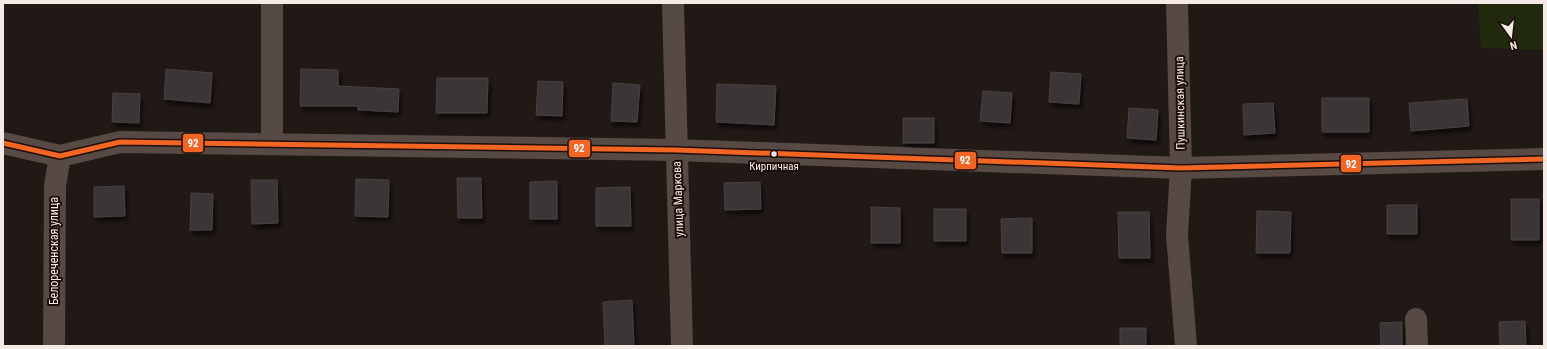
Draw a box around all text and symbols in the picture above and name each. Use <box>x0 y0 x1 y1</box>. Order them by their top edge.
north arrow <box>1491 16 1531 56</box>
text: N <box>1508 38 1518 52</box>
street label: Пушкинская улица <box>1172 56 1188 150</box>
line badge: 92 <box>182 133 204 153</box>
text: 92 <box>187 137 199 150</box>
line badge: 92 <box>568 139 591 158</box>
text: 92 <box>573 142 585 155</box>
marker: Кирпичная <box>769 149 779 159</box>
line badge: 92 <box>954 151 977 170</box>
text: 92 <box>959 154 971 167</box>
line badge: 92 <box>1340 154 1362 173</box>
text: 92 <box>1345 158 1357 171</box>
place label: Кирпичная <box>749 160 799 173</box>
street label: улица Маркова <box>670 161 686 237</box>
street label: Белореченская улица <box>47 197 61 305</box>

